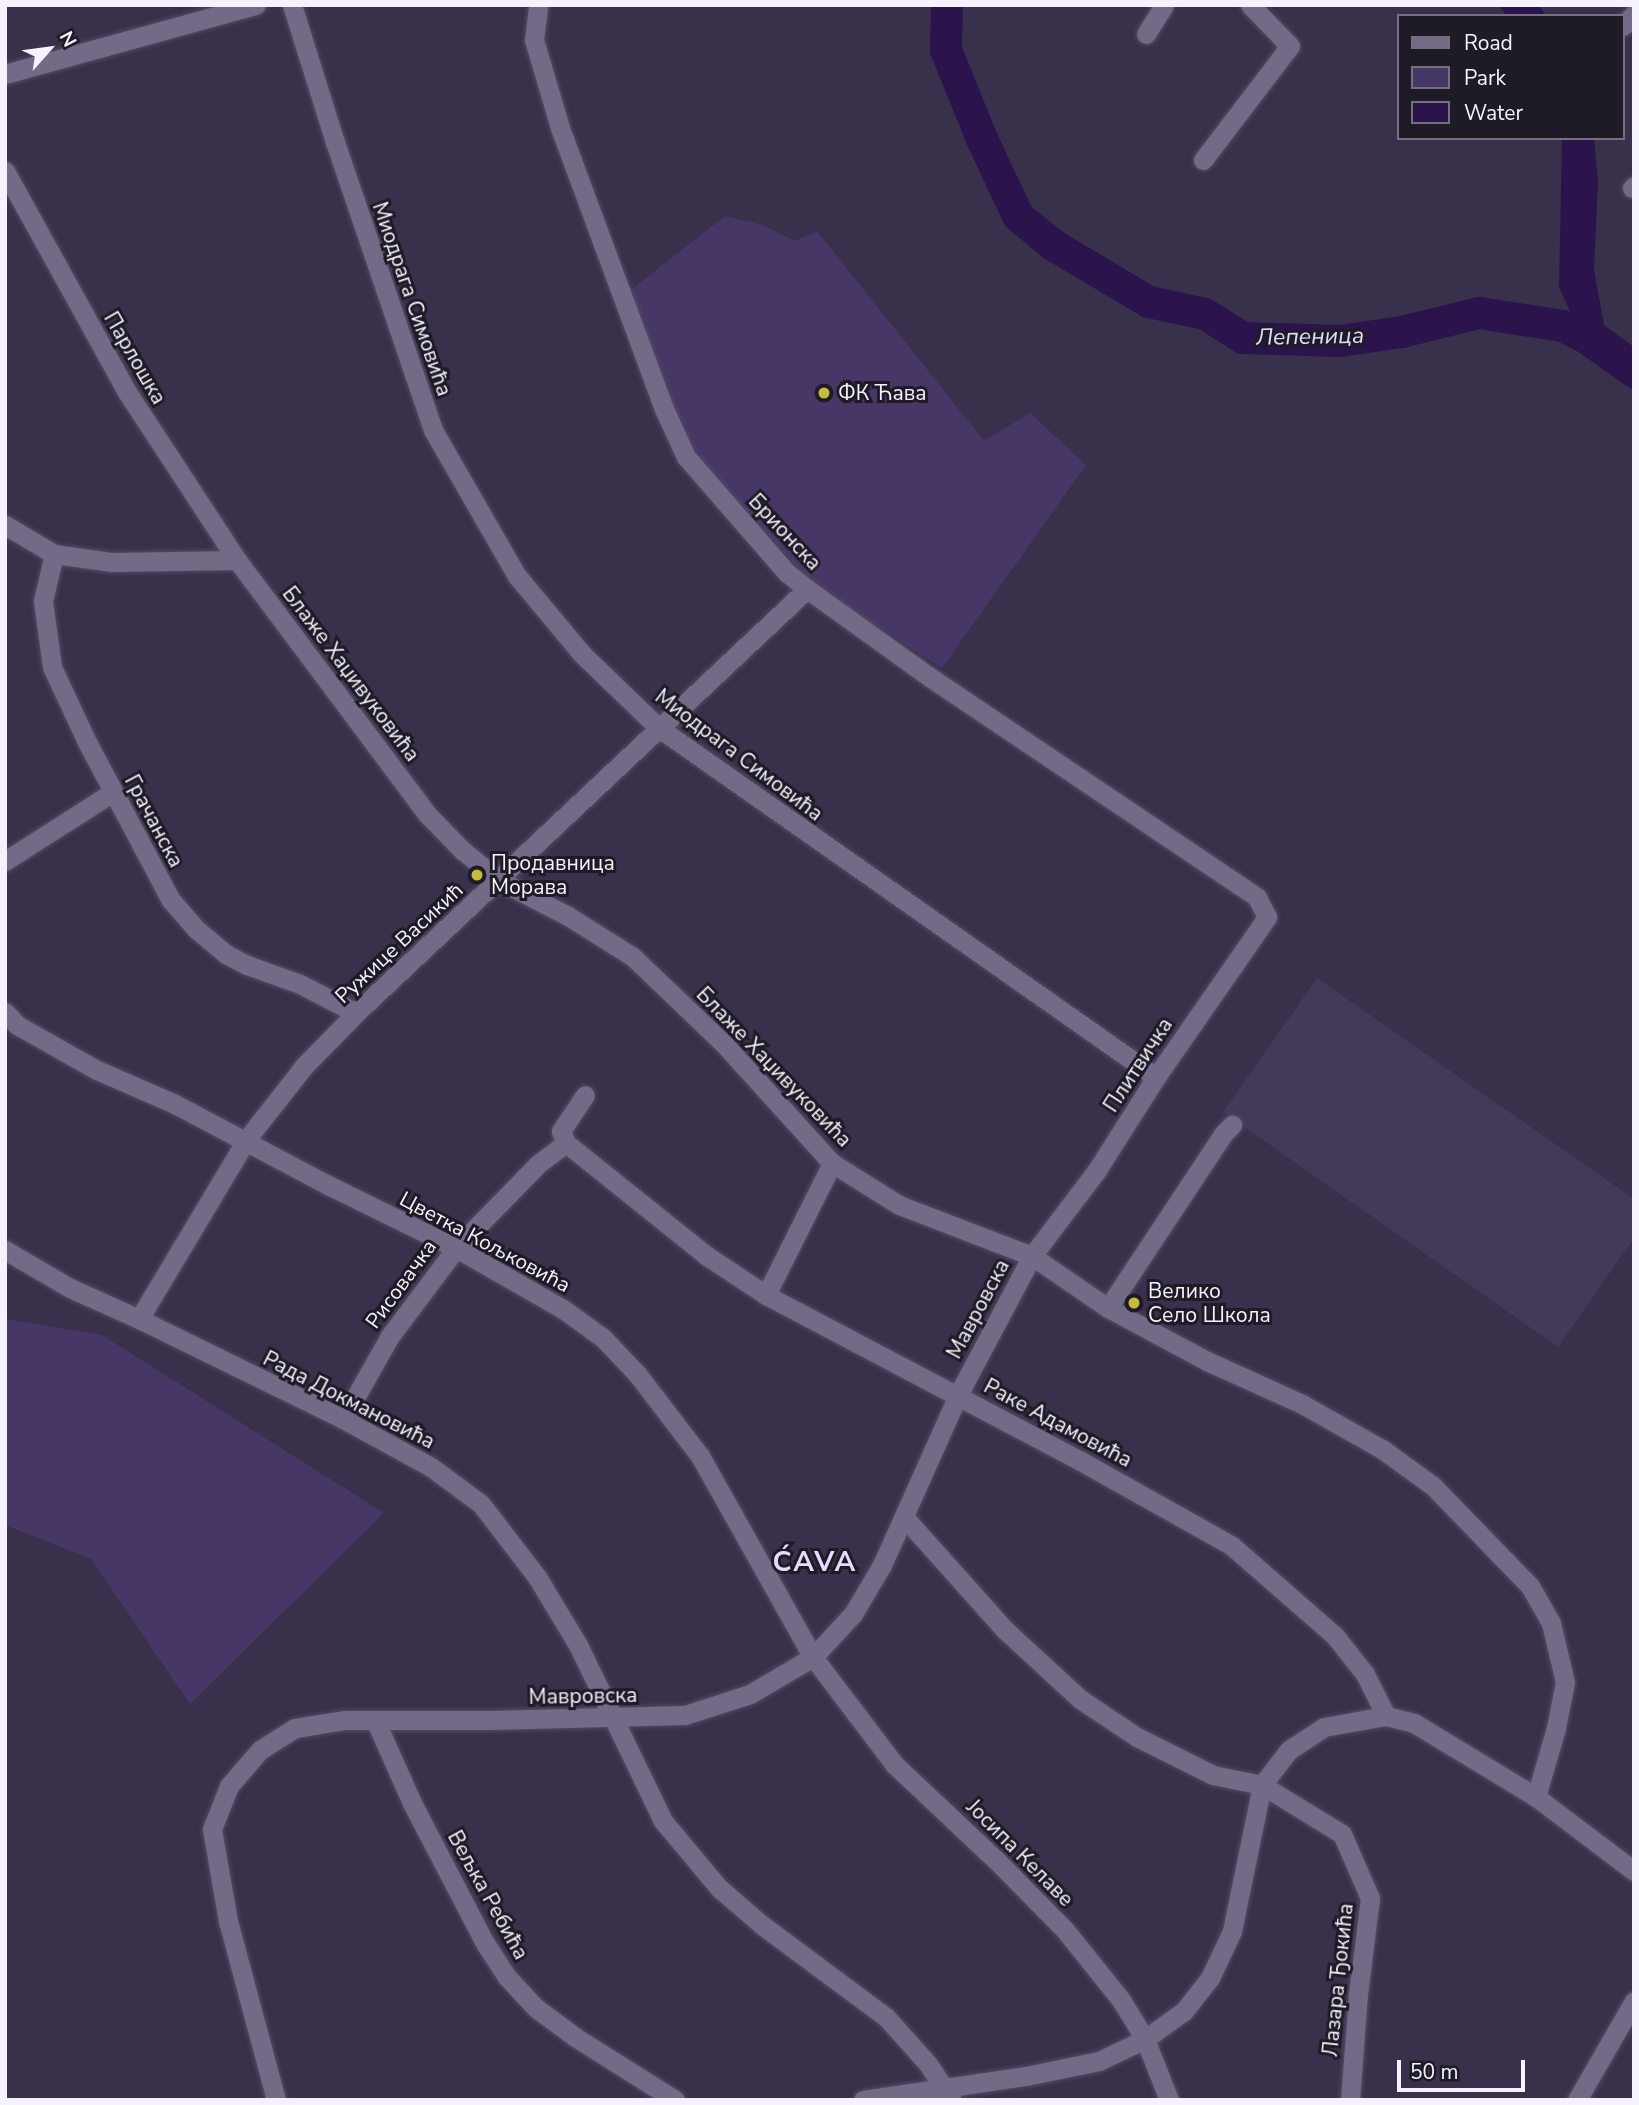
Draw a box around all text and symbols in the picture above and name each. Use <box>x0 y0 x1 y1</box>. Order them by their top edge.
north arrow <box>14 14 84 84</box>
legend <box>1398 14 1625 140</box>
text: N <box>53 27 82 52</box>
text: Road <box>1464 29 1513 57</box>
text: Park <box>1464 64 1506 92</box>
text: Water <box>1464 99 1523 127</box>
street label: Миодрага Симовића <box>367 199 457 399</box>
street label: Парлошка <box>98 307 172 409</box>
water label: Лепеница <box>1256 322 1364 352</box>
place label: ФК Ћава <box>838 380 927 406</box>
marker: ФК Ћава <box>816 385 832 401</box>
street label: Брионска <box>743 489 827 575</box>
street label: Блаже Хаџивуковића <box>277 582 425 766</box>
street label: Миодрага Симовића <box>650 684 828 826</box>
street label: Грачанска <box>119 770 189 872</box>
place label: Продавница Морава <box>491 850 615 900</box>
marker: Продавница Морава <box>469 867 485 883</box>
street label: Ружице Васикић <box>330 877 468 1009</box>
street label: Блаже Хаџивуковића <box>691 982 857 1152</box>
street label: Плитвичка <box>1098 1013 1178 1117</box>
street label: Цветка Кољковића <box>395 1186 575 1298</box>
street label: Рисовачка <box>360 1235 442 1333</box>
street label: Мавровска <box>941 1255 1015 1363</box>
place label: Велико Село Школа <box>1148 1278 1271 1328</box>
marker: Велико Село Школа <box>1126 1295 1142 1311</box>
street label: Рада Докмановића <box>259 1346 439 1454</box>
street label: Раке Адамовића <box>980 1373 1136 1473</box>
district label: ĆAVA <box>773 1545 857 1579</box>
street label: Мавровска <box>528 1682 638 1710</box>
street label: Јосипа Келаве <box>961 1794 1079 1912</box>
street label: Вељка Ребића <box>442 1826 534 1964</box>
street label: Лазара Ђокића <box>1317 1902 1359 2058</box>
scale bar <box>1401 2046 1529 2090</box>
text: 50 m <box>1410 2058 1459 2086</box>

